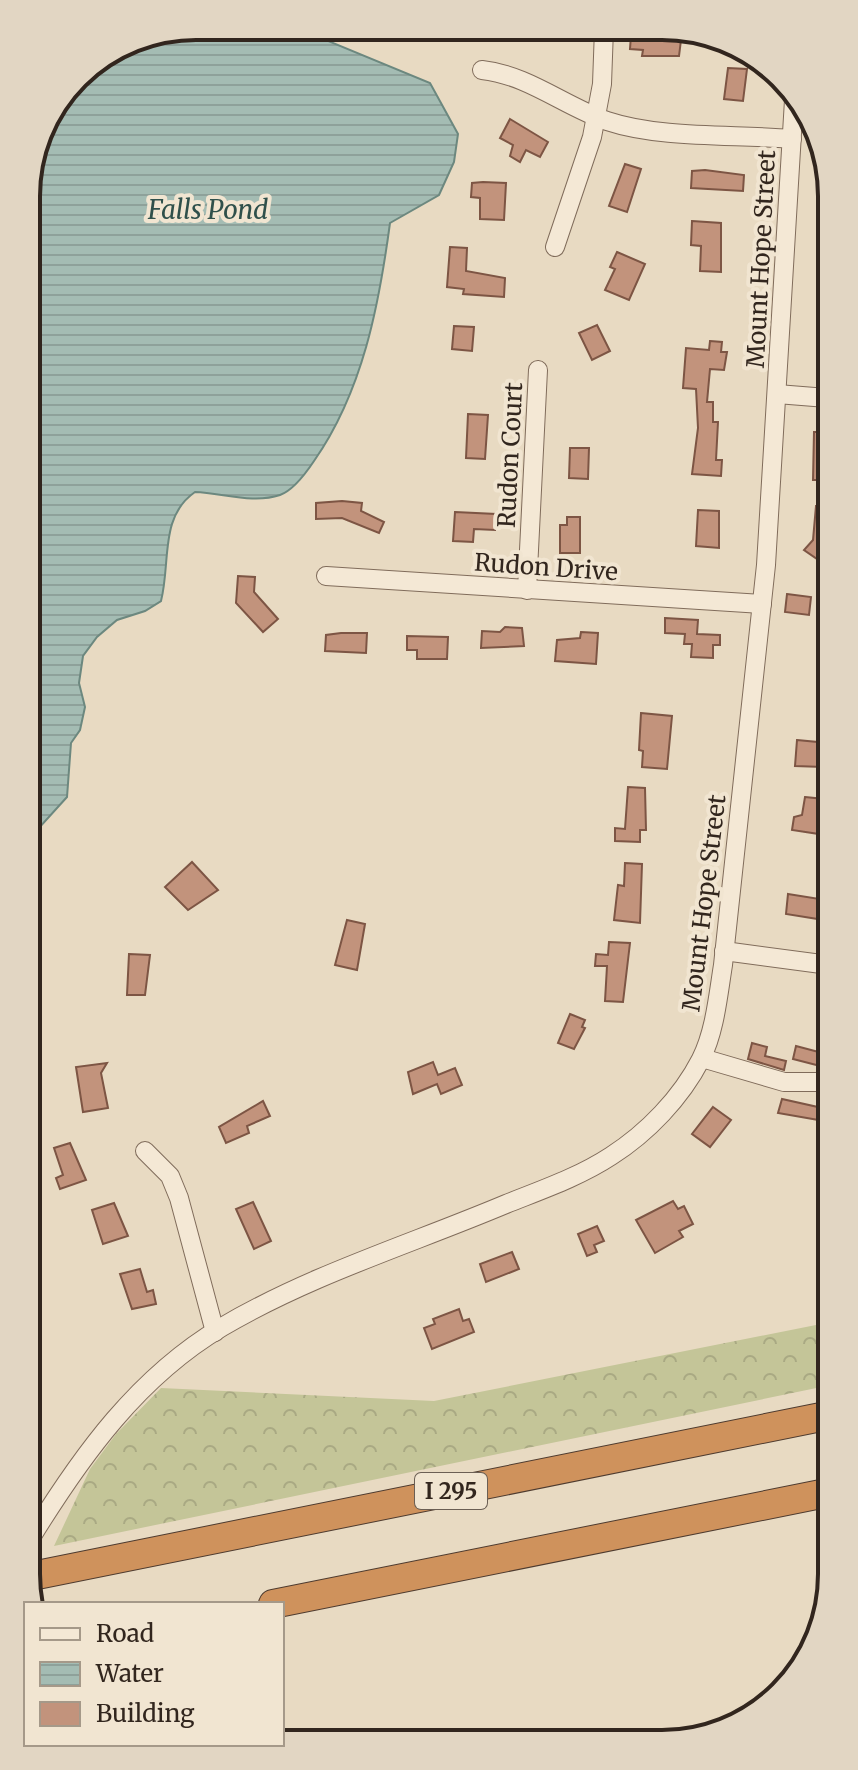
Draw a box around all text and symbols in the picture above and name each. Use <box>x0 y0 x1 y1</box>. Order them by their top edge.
street label: Mount Hope Street <box>740 149 782 369</box>
water label: Falls Pond <box>147 193 268 226</box>
street label: Rudon Court <box>491 381 529 529</box>
street label: Rudon Drive <box>473 547 619 587</box>
street label: Mount Hope Street <box>675 792 733 1013</box>
road number: I 295 <box>415 1473 487 1509</box>
legend <box>24 1602 284 1746</box>
text: Road <box>96 1618 154 1649</box>
text: Water <box>95 1658 164 1689</box>
text: Building <box>96 1698 195 1729</box>

